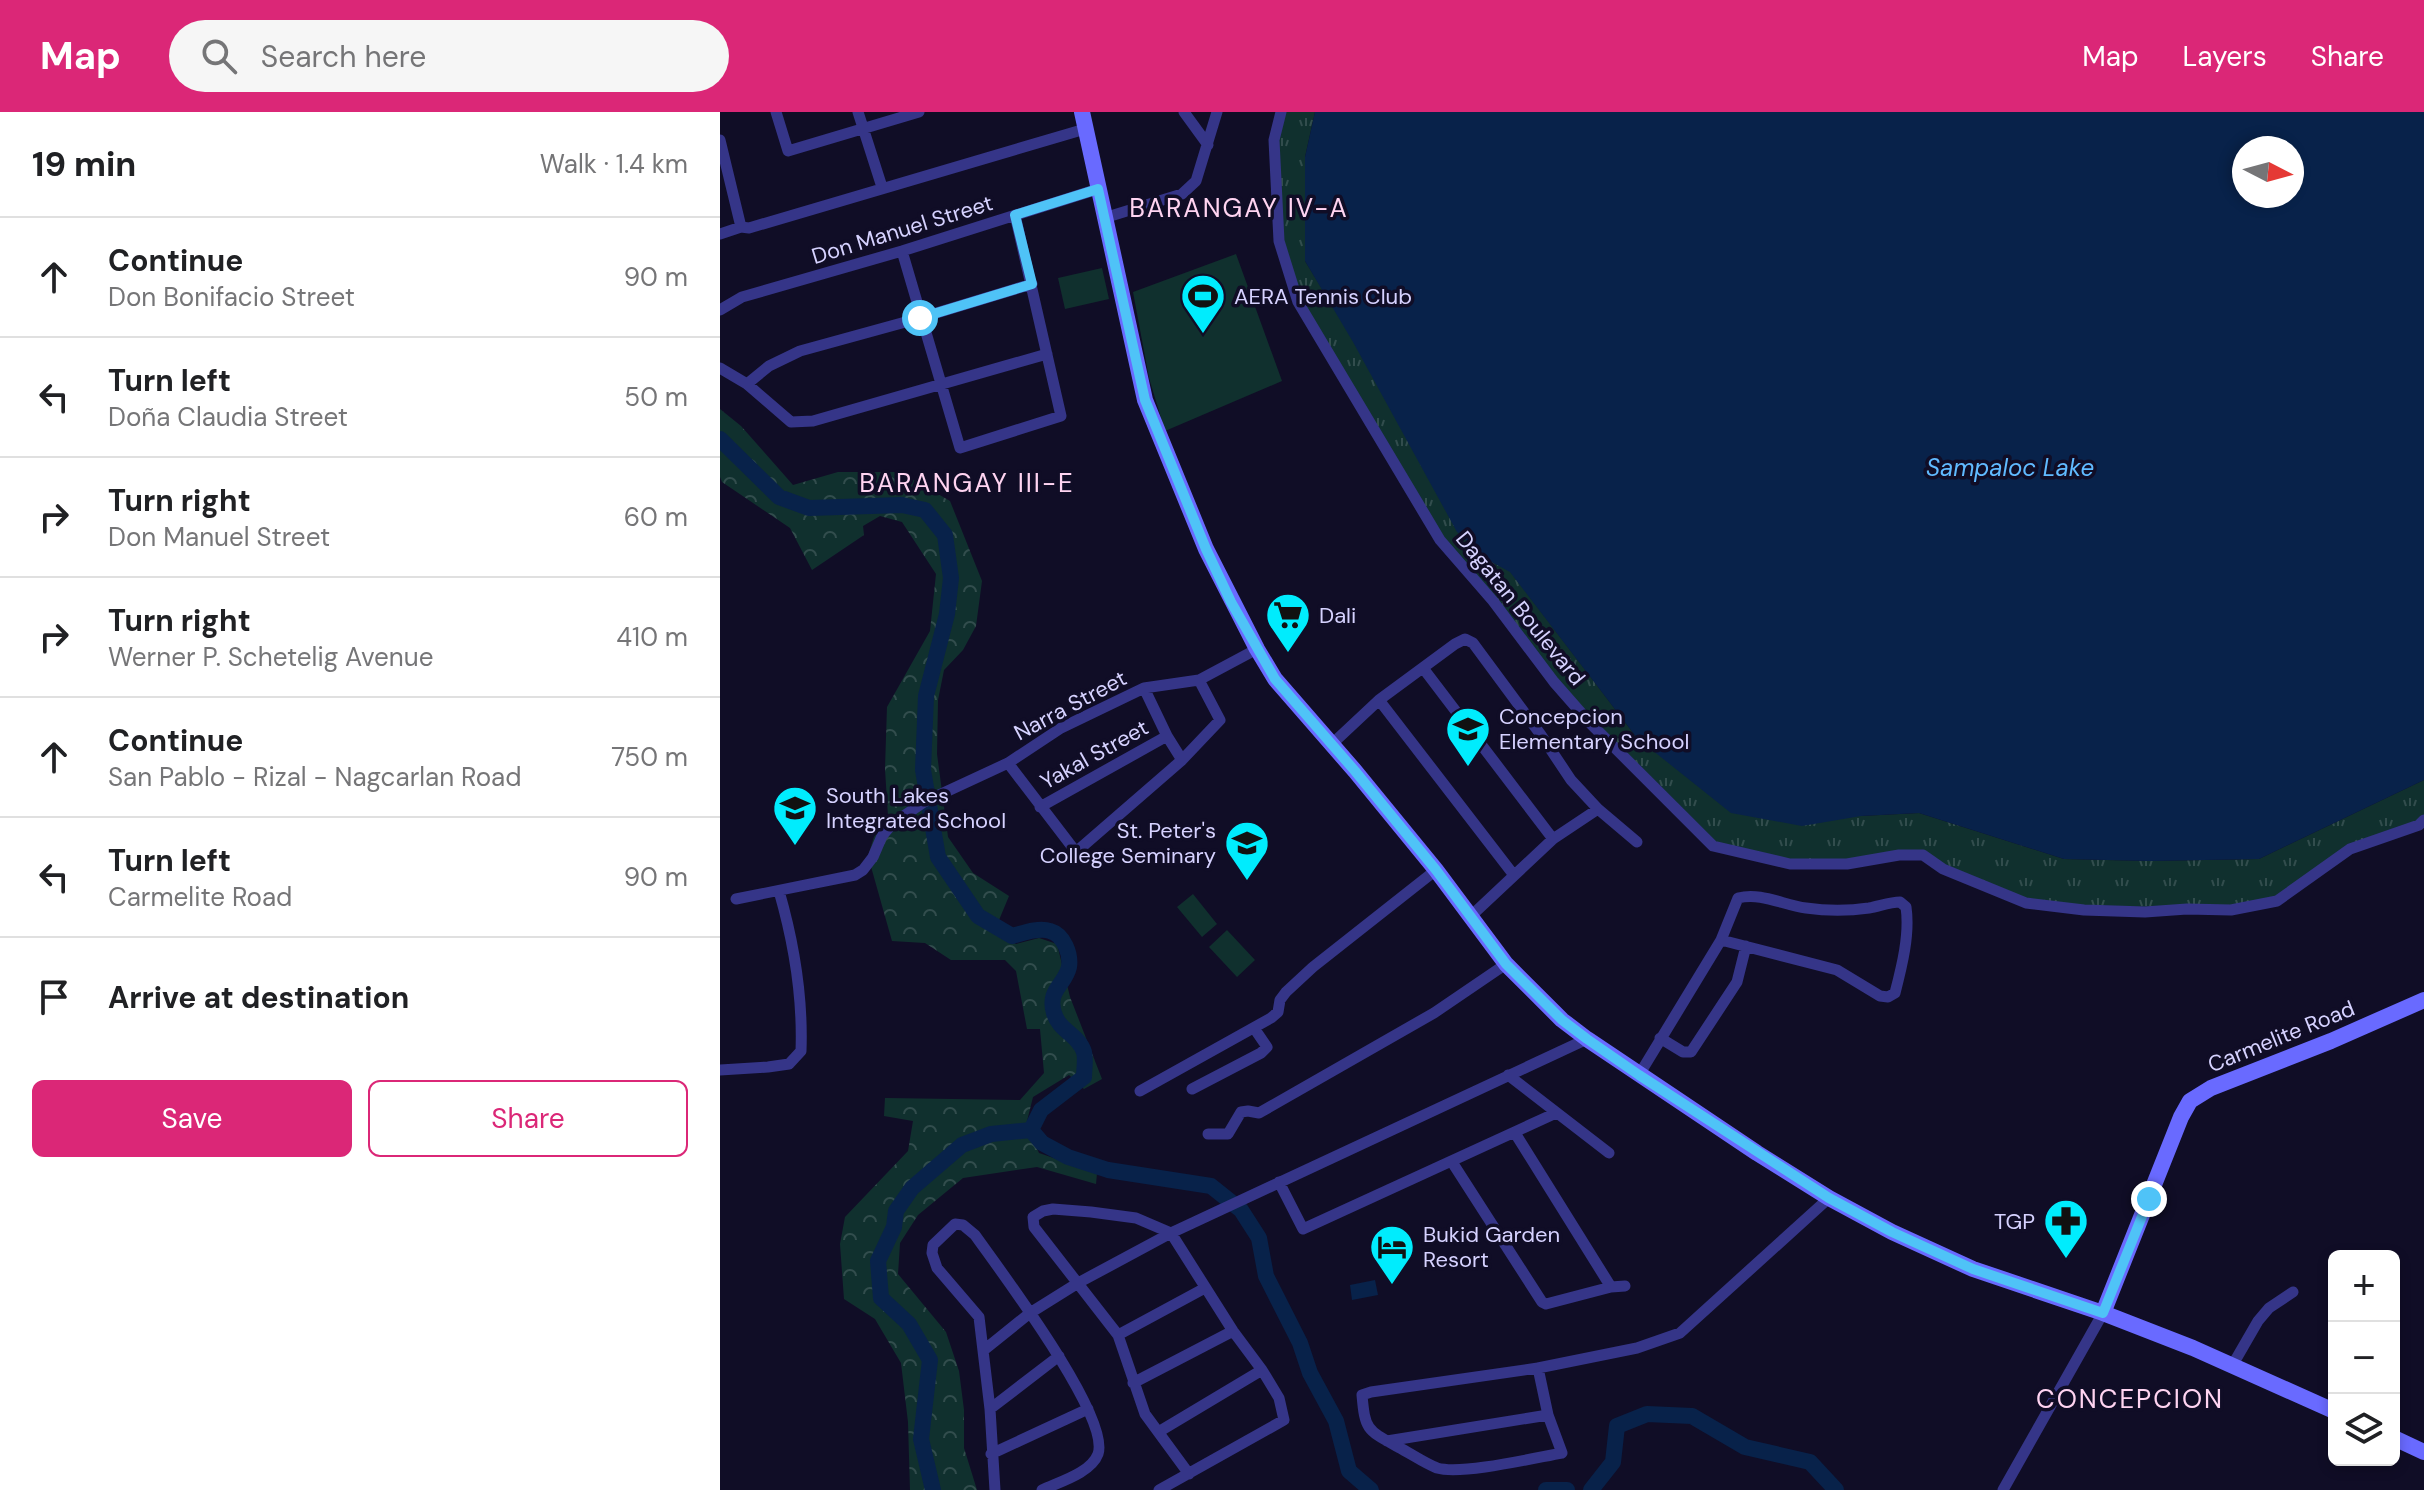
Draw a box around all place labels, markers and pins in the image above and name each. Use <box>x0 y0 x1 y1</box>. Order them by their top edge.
sports icon: AERA Tennis Club <box>1179 272 1227 335</box>
place label: AERA Tennis Club <box>1234 282 1412 311</box>
supermarket icon: Dali <box>1264 591 1312 654</box>
place label: Dali <box>1319 601 1356 630</box>
place label: Concepcion Elementary School <box>1499 702 1689 756</box>
school or university icon: Concepcion Elementary School <box>1444 705 1492 768</box>
place label: South Lakes Integrated School <box>826 781 1006 835</box>
school or university icon: South Lakes Integrated School <box>771 784 819 847</box>
place label: St. Peter's College Seminary <box>1040 816 1216 870</box>
school or university icon: St. Peter's College Seminary <box>1223 819 1271 882</box>
pharmacy icon: TGP <box>2042 1197 2090 1260</box>
place label: TGP <box>1994 1207 2035 1236</box>
place label: Bukid Garden Resort <box>1423 1220 1560 1274</box>
hotel icon: Bukid Garden Resort <box>1368 1223 1416 1286</box>

